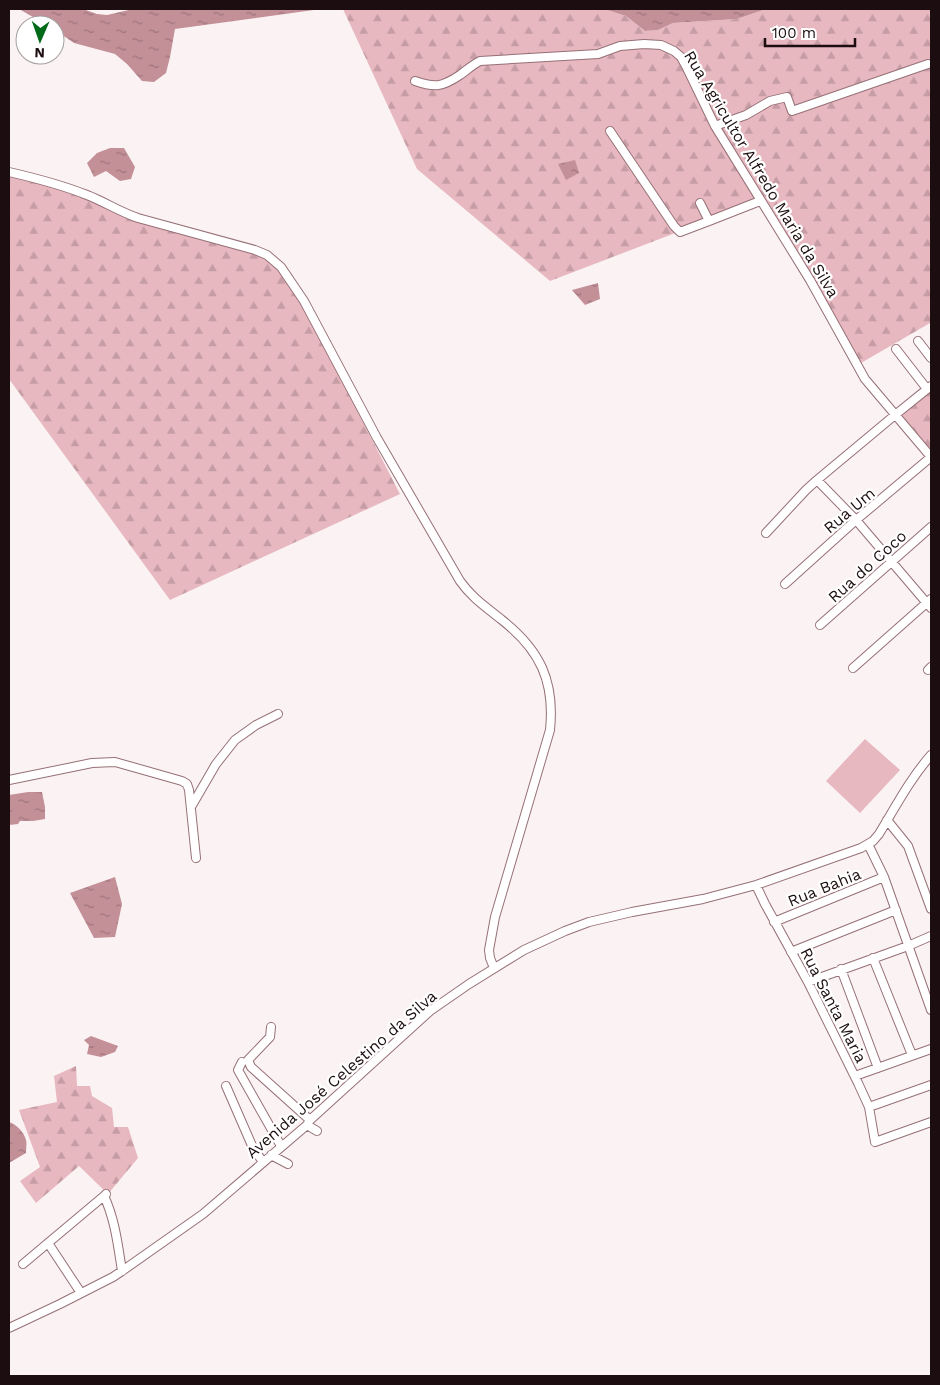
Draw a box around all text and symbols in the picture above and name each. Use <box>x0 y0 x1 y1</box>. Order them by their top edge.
north arrow <box>15 15 65 65</box>
scale bar <box>765 15 855 47</box>
text: 100 m <box>772 24 816 42</box>
text: N <box>34 45 45 61</box>
street label: Rua Agricultor Alfredo Maria da Silva <box>680 47 843 301</box>
street label: Rua Um <box>820 484 879 537</box>
street label: Rua do Coco <box>824 526 910 606</box>
street label: Rua Bahia <box>785 864 864 911</box>
street label: Rua Santa Maria <box>796 944 871 1066</box>
street label: Avenida José Celestino da Silva <box>242 986 440 1162</box>

